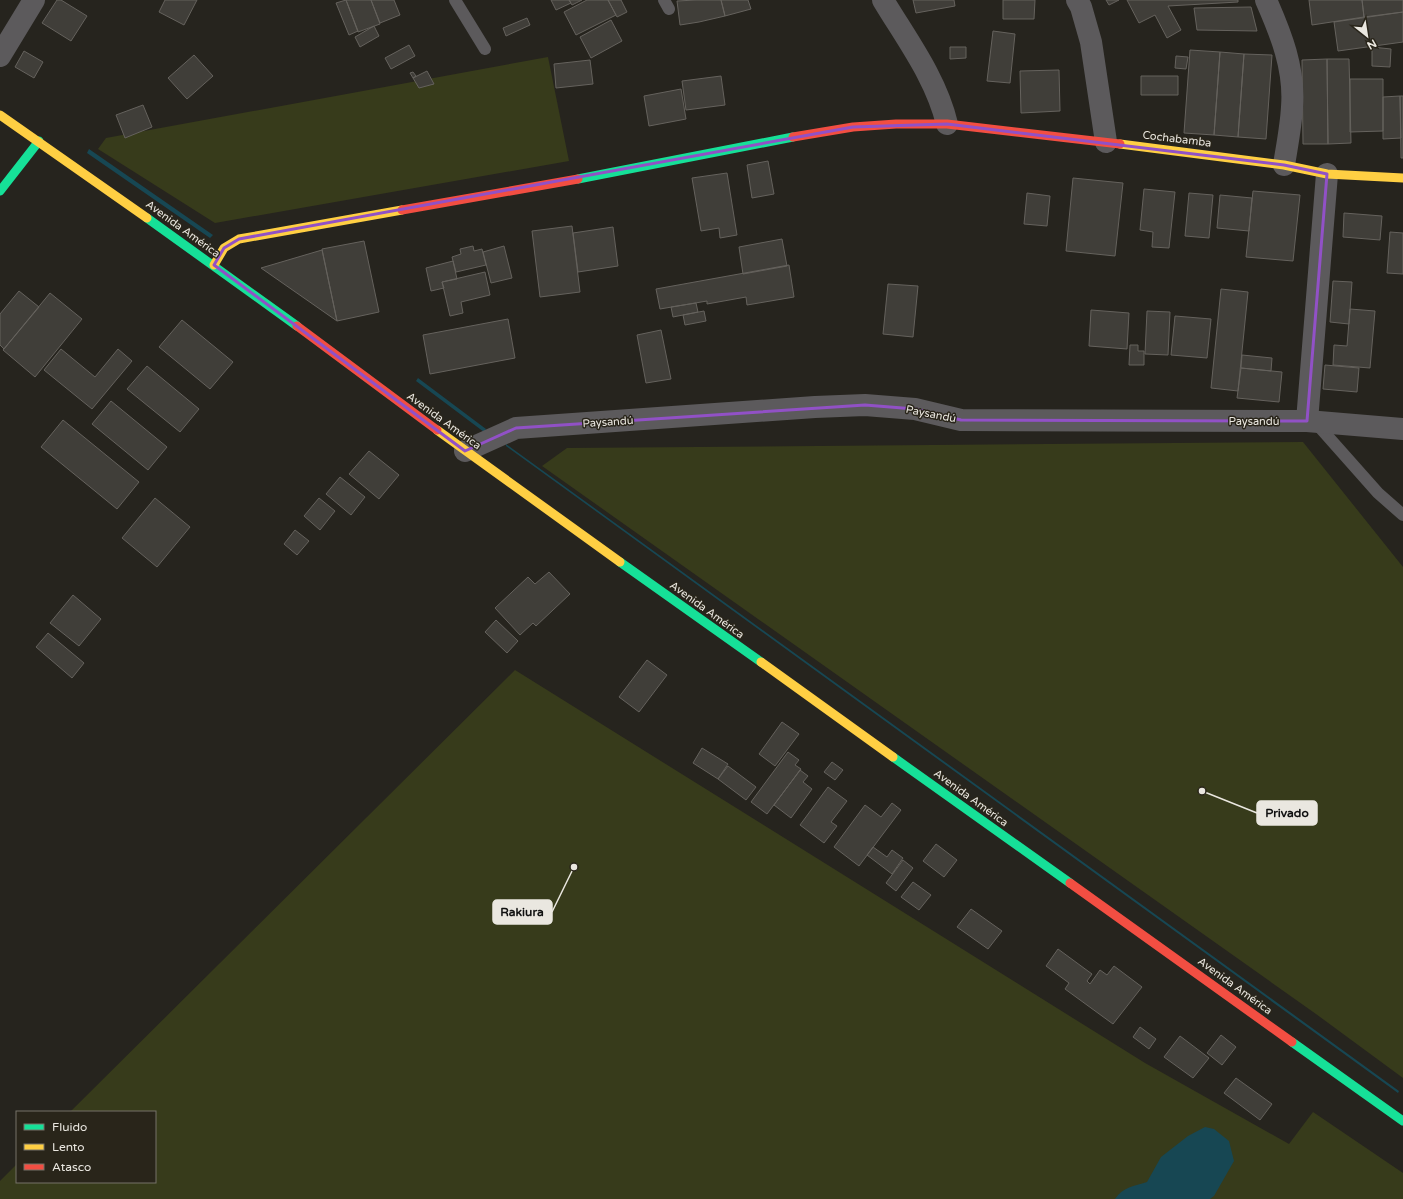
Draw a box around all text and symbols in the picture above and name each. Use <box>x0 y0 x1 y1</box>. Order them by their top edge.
north arrow <box>1347 16 1387 56</box>
text: N <box>1365 36 1379 52</box>
street label: Cochabamba <box>1142 128 1212 150</box>
street label: Avenida América <box>143 198 223 260</box>
street label: Avenida América <box>404 390 484 452</box>
street label: Paysandú <box>905 403 957 425</box>
street label: Paysandú <box>582 414 634 430</box>
street label: Paysandú <box>1229 415 1279 428</box>
street label: Avenida América <box>667 579 747 641</box>
street label: Avenida América <box>931 767 1011 829</box>
callout: Privado <box>1257 801 1317 825</box>
text: Privado <box>1265 806 1309 820</box>
callout: Rakiura <box>493 900 552 924</box>
text: Rakiura <box>500 905 544 919</box>
street label: Avenida América <box>1195 955 1275 1017</box>
legend <box>16 1111 156 1183</box>
text: Fluido <box>52 1120 87 1134</box>
text: Lento <box>52 1140 85 1154</box>
text: Atasco <box>52 1160 91 1174</box>

